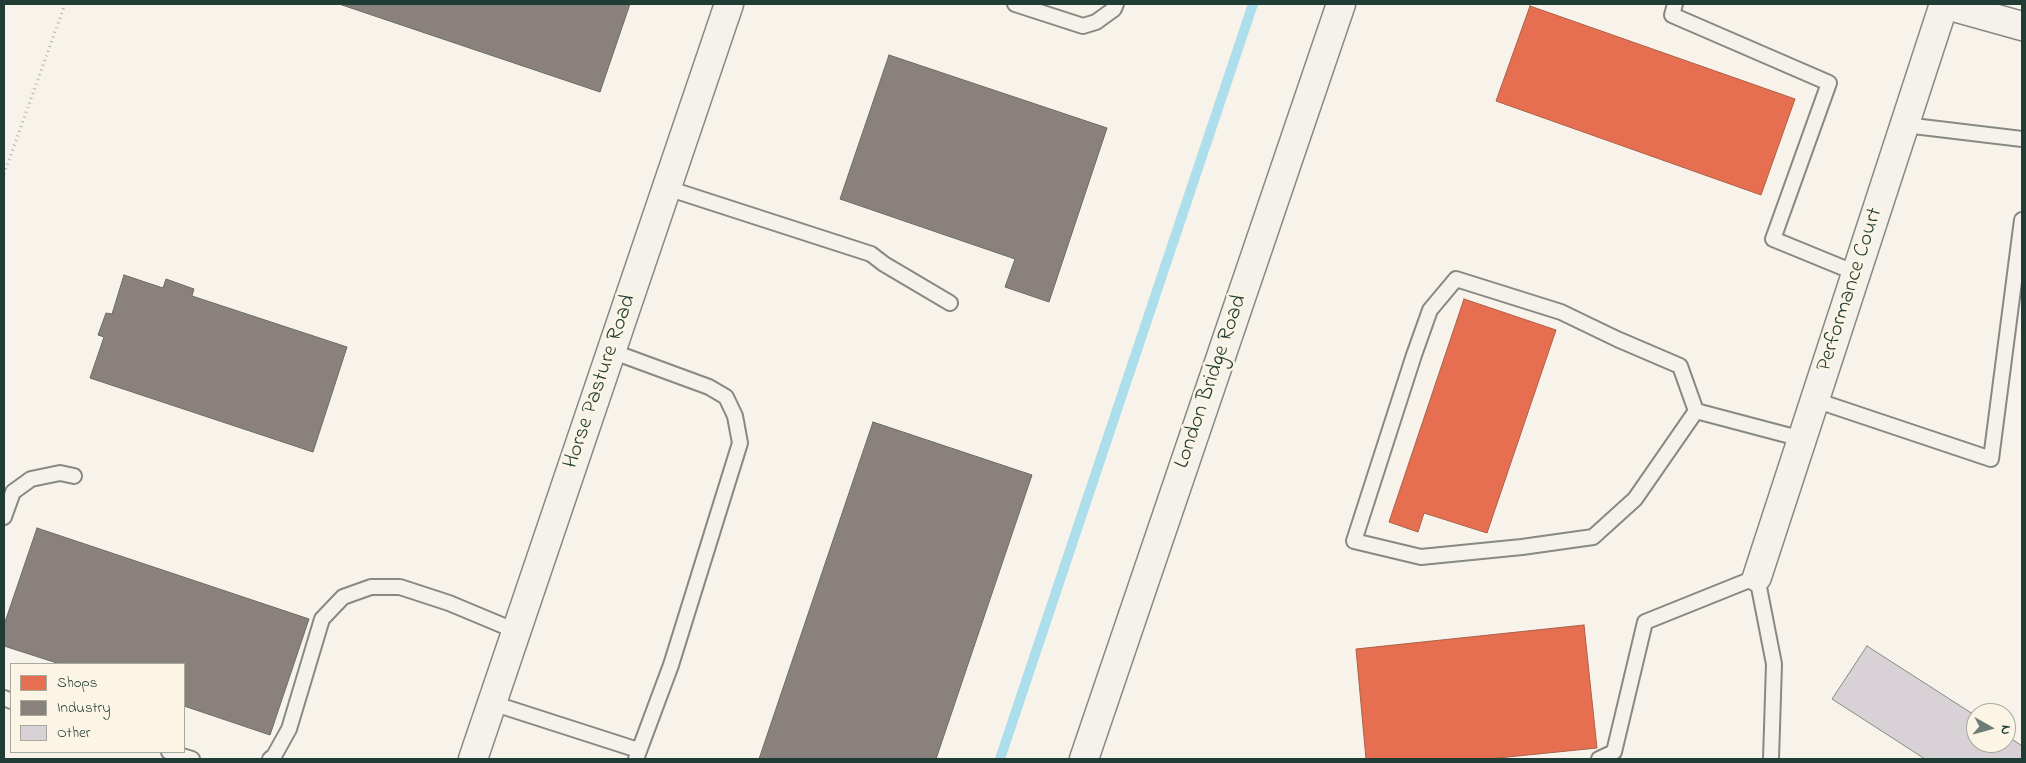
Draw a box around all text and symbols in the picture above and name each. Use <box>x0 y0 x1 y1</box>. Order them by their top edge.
street label: Performance Court <box>1812 205 1890 375</box>
street label: Horse Pasture Road <box>559 292 643 472</box>
street label: London Bridge Road <box>1170 292 1254 472</box>
legend <box>10 663 185 753</box>
text: Shops <box>57 672 97 694</box>
text: Industry <box>57 697 111 719</box>
north arrow <box>1966 703 2016 753</box>
text: Other <box>57 722 90 744</box>
text: N <box>1994 724 2016 736</box>

